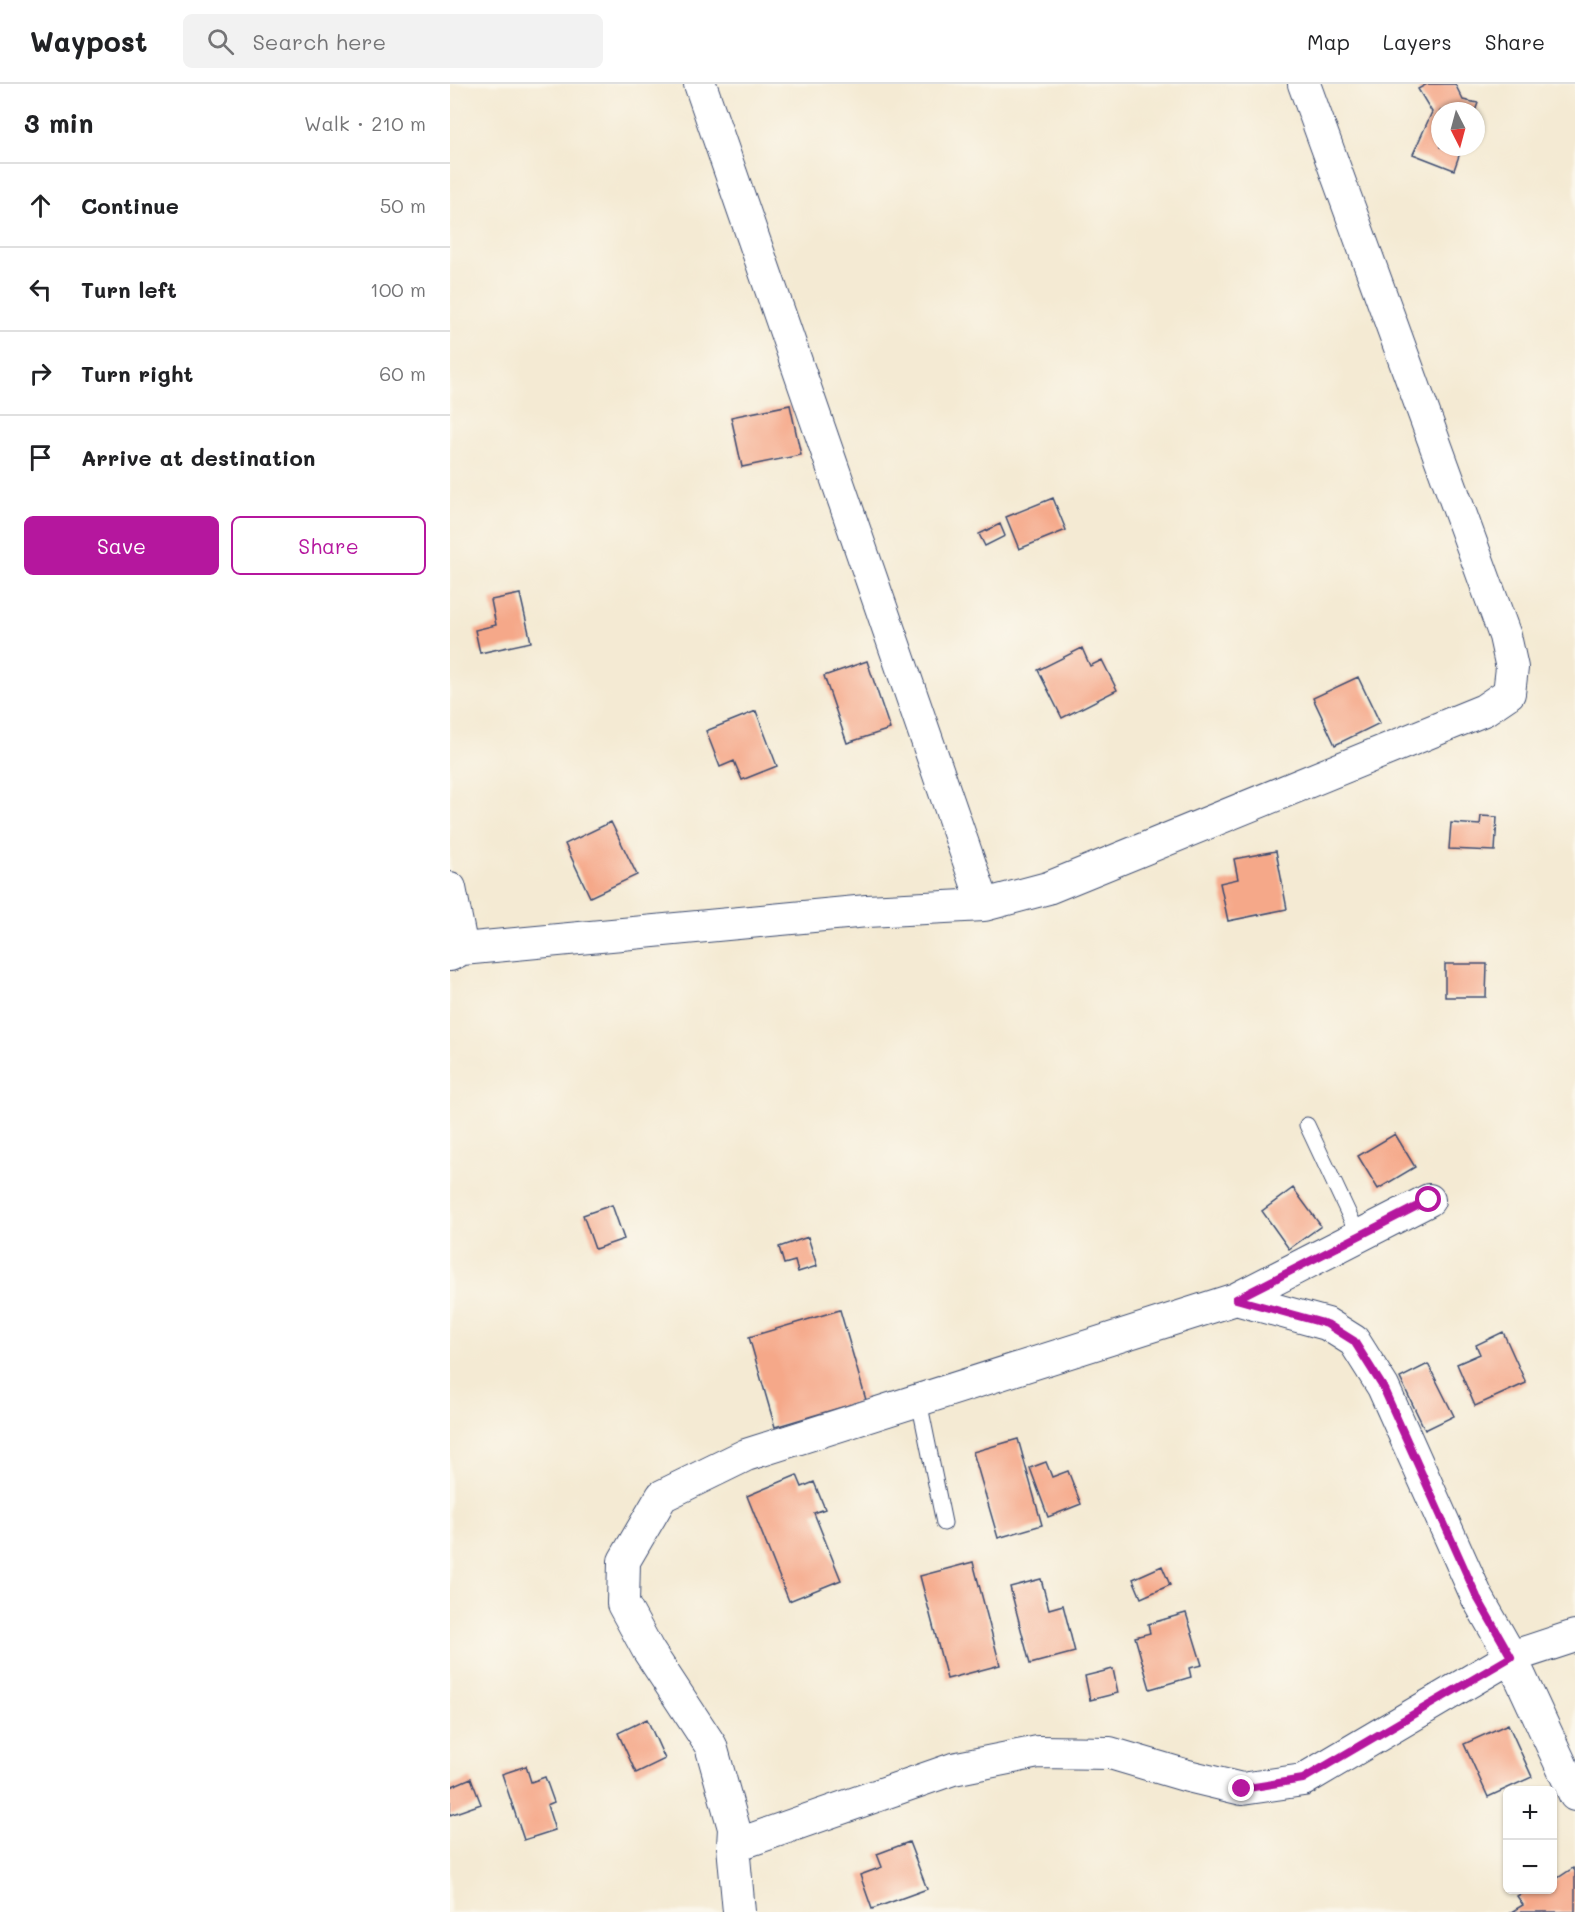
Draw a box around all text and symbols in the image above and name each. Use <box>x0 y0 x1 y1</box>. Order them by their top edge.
search box <box>183 14 603 68</box>
text: Waypost <box>30 23 147 59</box>
icon: search <box>204 25 237 58</box>
text: Search here <box>252 27 386 56</box>
text: Map <box>1307 28 1350 55</box>
text: Layers <box>1383 28 1452 55</box>
text: Share <box>1485 28 1545 55</box>
north arrow <box>1431 102 1485 156</box>
text: 3 min <box>24 106 93 140</box>
text: Walk · 210 m <box>304 110 426 136</box>
icon: ahead <box>24 189 57 222</box>
text: Continue <box>81 191 179 220</box>
text: 50 m <box>380 192 426 218</box>
icon: left <box>24 273 57 306</box>
text: Turn left <box>81 275 177 304</box>
text: 100 m <box>370 276 426 302</box>
icon: right <box>24 357 57 390</box>
text: Turn right <box>81 359 193 388</box>
text: 60 m <box>379 360 426 386</box>
icon: arrive <box>24 441 57 474</box>
text: Arrive at destination <box>81 443 316 472</box>
button: Save <box>24 516 219 575</box>
button: Share <box>231 516 426 575</box>
route start <box>1415 1186 1441 1212</box>
route end <box>1228 1775 1254 1801</box>
map controls <box>1503 1786 1557 1894</box>
button: + <box>1503 1786 1557 1840</box>
button: − <box>1503 1840 1557 1894</box>

